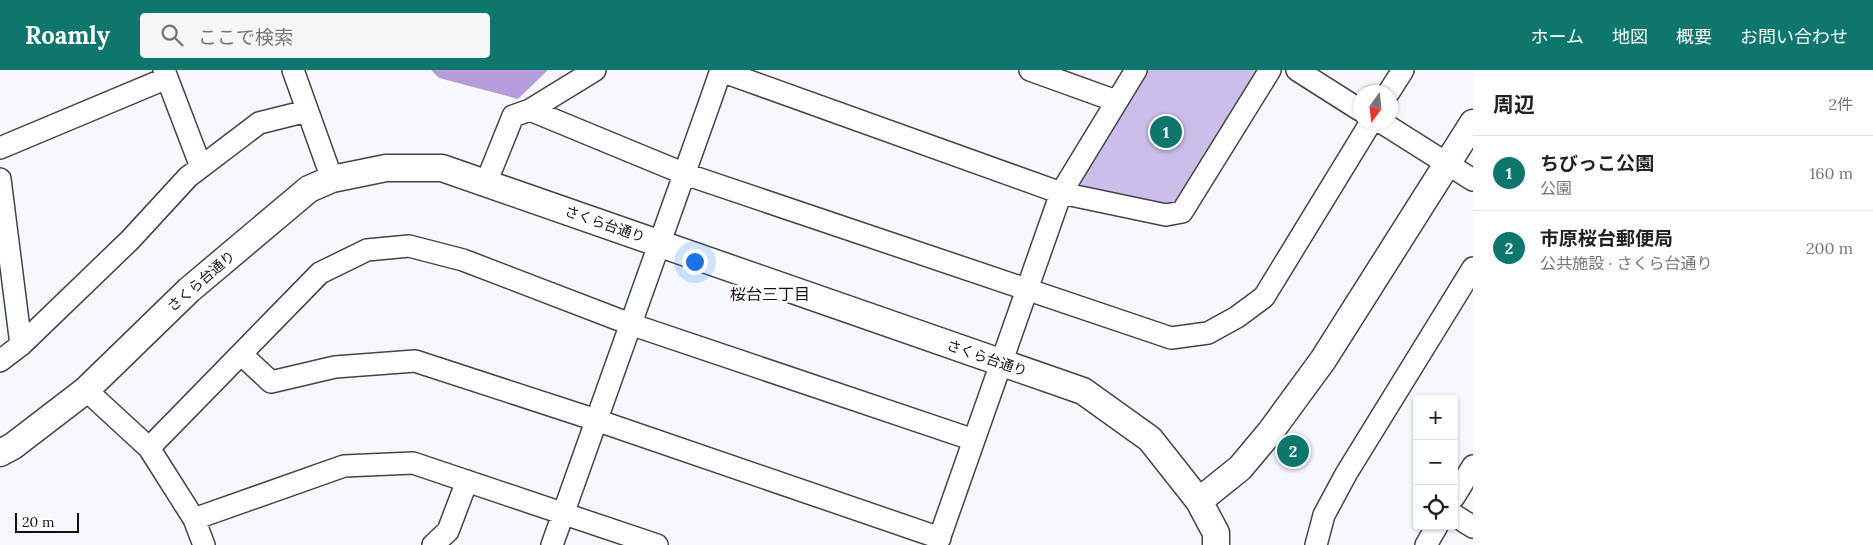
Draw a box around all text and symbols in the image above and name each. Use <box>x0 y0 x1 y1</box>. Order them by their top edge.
search box <box>140 13 490 58</box>
text: Roamly <box>25 20 110 51</box>
icon: search <box>158 21 186 49</box>
text: ここで検索 <box>198 25 293 49</box>
text: ホーム <box>1531 25 1584 48</box>
text: 地図 <box>1612 25 1648 48</box>
text: 概要 <box>1676 25 1712 48</box>
text: お問い合わせ <box>1740 25 1848 48</box>
north arrow <box>1353 85 1398 130</box>
text: 周辺 <box>1493 91 1535 118</box>
text: 2件 <box>1828 94 1853 114</box>
pin: 1 <box>1150 113 1182 151</box>
text: ちびっこ公園 <box>1540 151 1654 175</box>
text: 1 <box>1506 163 1512 183</box>
text: 160 m <box>1809 163 1853 183</box>
text: 公園 <box>1540 178 1572 198</box>
street label: さくら台通り <box>562 202 648 246</box>
text: 市原桜台郵便局 <box>1540 226 1673 250</box>
text: 2 <box>1505 238 1513 258</box>
text: 200 m <box>1806 238 1853 258</box>
street label: さくら台通り <box>163 247 239 315</box>
your location <box>682 249 708 275</box>
text: 公共施設 · さくら台通り <box>1540 253 1712 273</box>
district label: 桜台三丁目 <box>730 284 810 304</box>
street label: さくら台通り <box>944 336 1030 380</box>
map controls <box>1413 395 1458 530</box>
button: + <box>1413 395 1458 440</box>
pin: 2 <box>1277 432 1309 470</box>
button: − <box>1413 440 1458 485</box>
button: locate <box>1413 485 1458 530</box>
scale bar <box>15 510 79 533</box>
text: 20 m <box>22 513 54 531</box>

